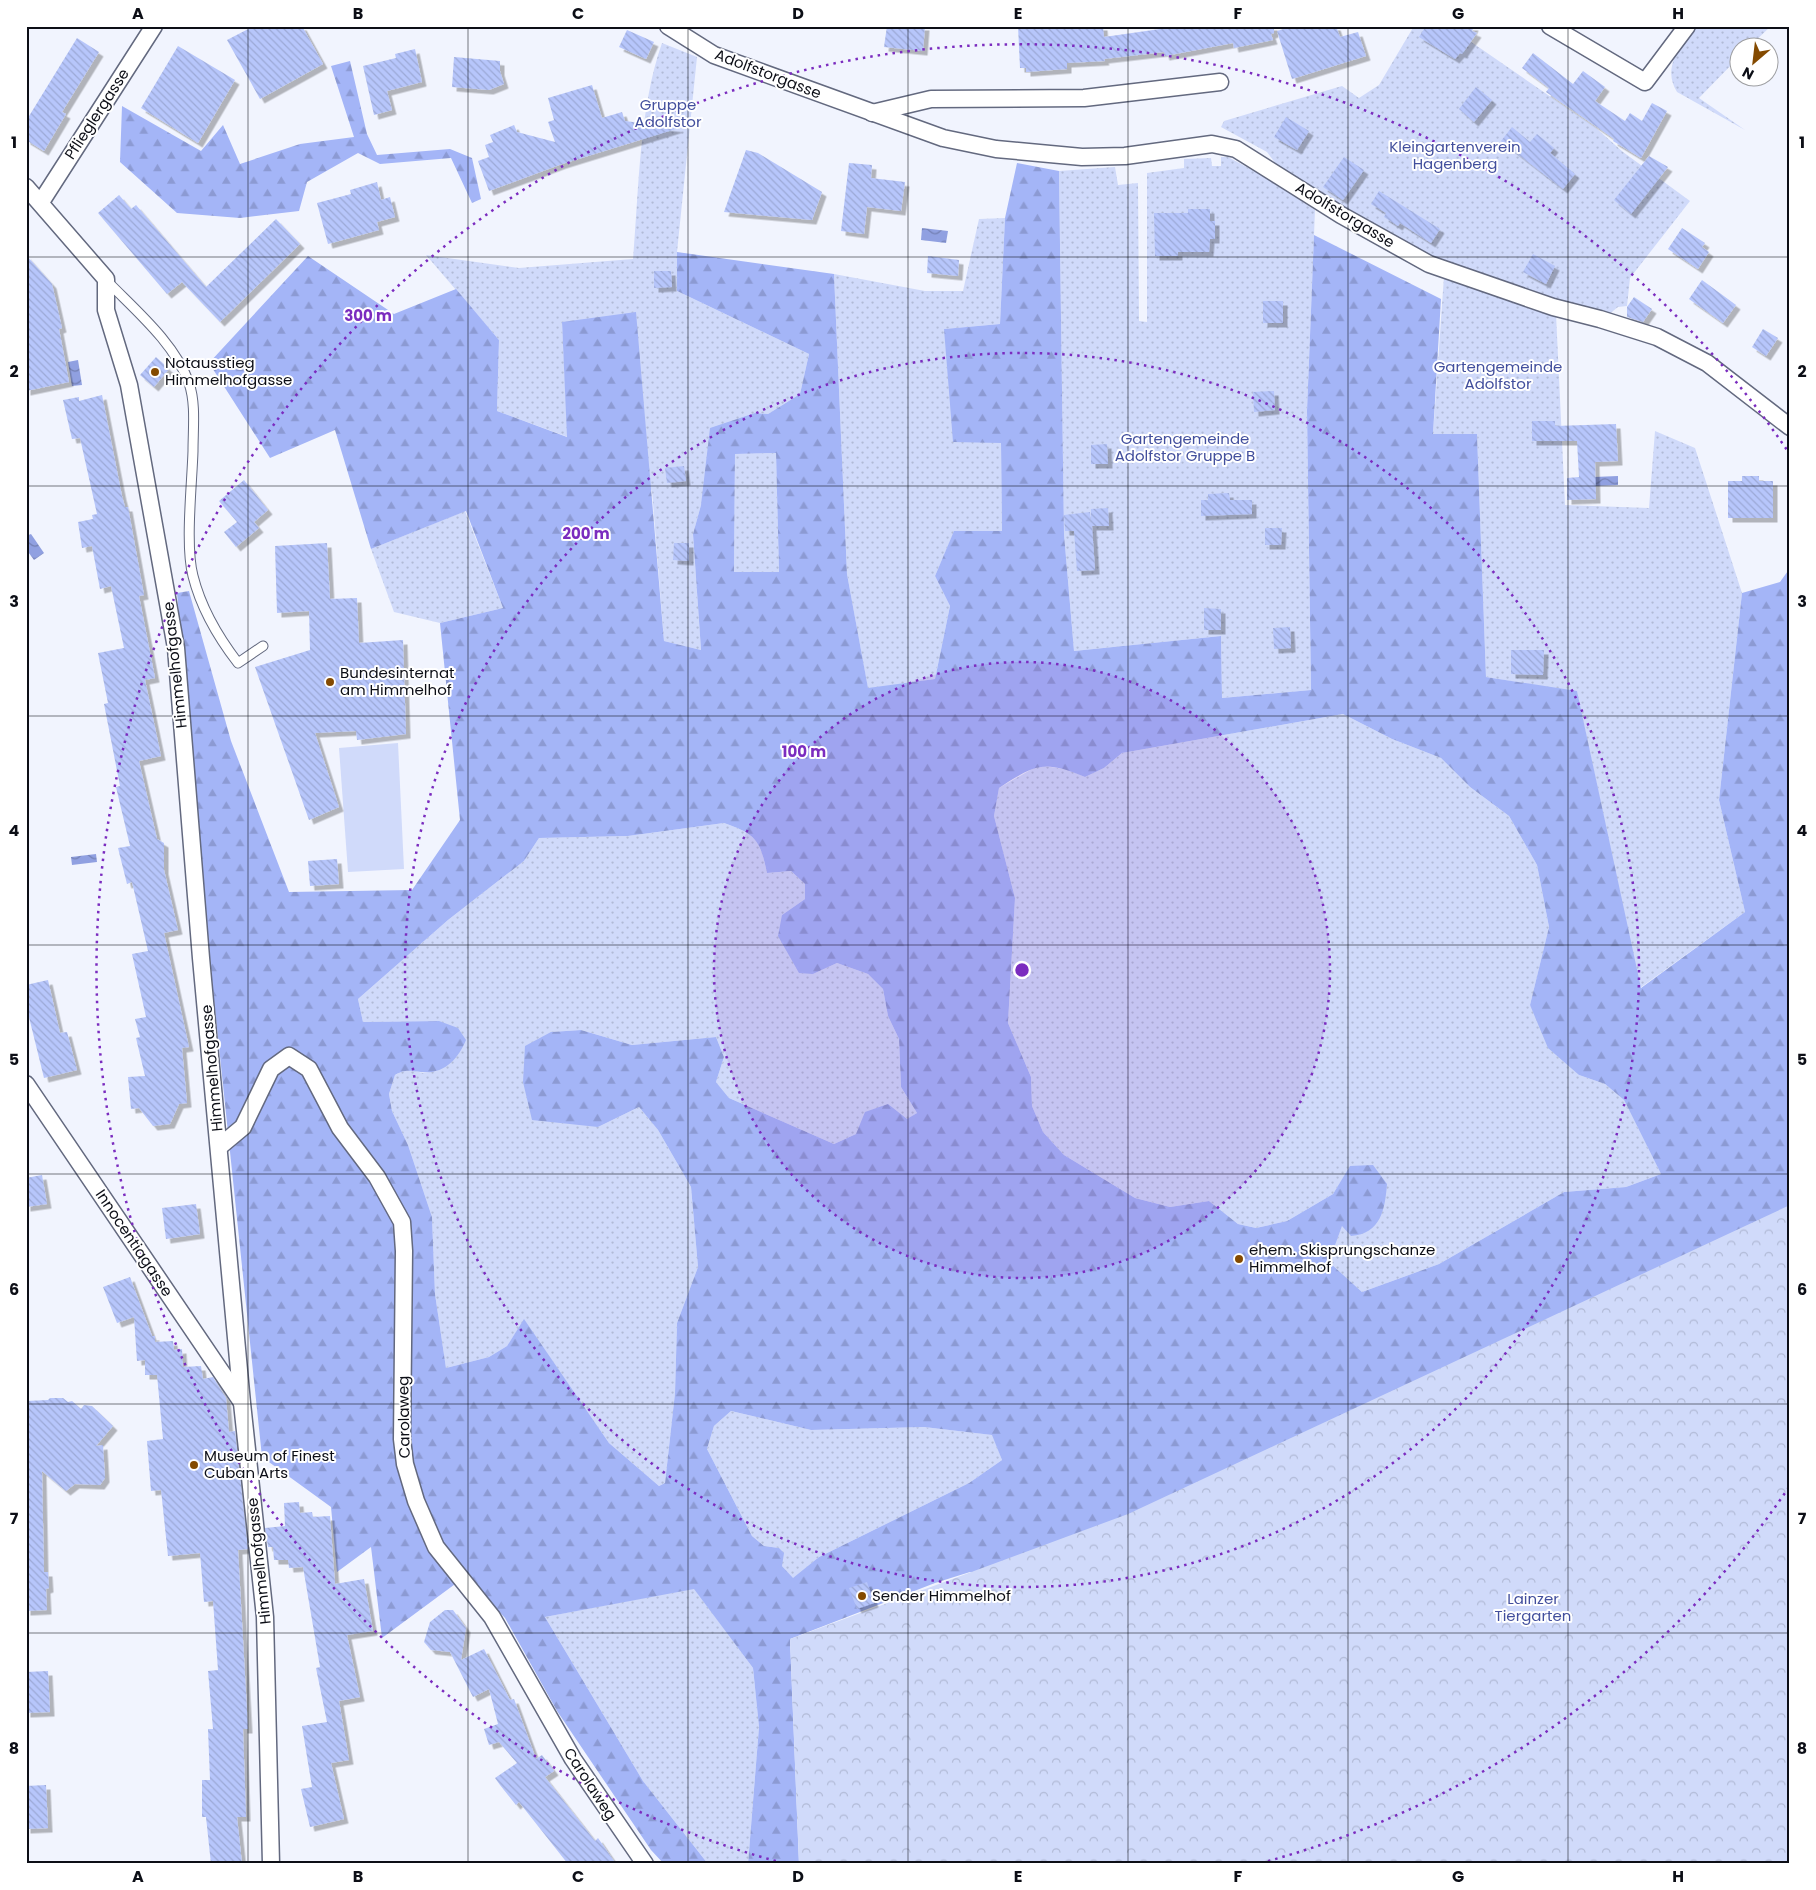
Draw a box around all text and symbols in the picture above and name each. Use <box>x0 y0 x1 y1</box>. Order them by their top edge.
text: A <box>132 2 144 25</box>
text: B <box>353 2 363 25</box>
text: C <box>572 2 584 25</box>
text: D <box>792 2 804 25</box>
text: E <box>1014 2 1022 25</box>
text: F <box>1234 2 1243 25</box>
text: G <box>1452 2 1464 25</box>
text: H <box>1672 2 1684 25</box>
north arrow <box>1728 38 1778 88</box>
street label: Adolfstorgasse <box>712 44 824 103</box>
text: N <box>1739 62 1757 85</box>
street label: Pflieglergasse <box>59 64 134 163</box>
park label: Gruppe Adolfstor <box>635 94 702 132</box>
text: 1 <box>11 131 17 154</box>
text: 1 <box>1799 131 1805 154</box>
park label: Kleingartenverein Hagenberg <box>1389 136 1521 174</box>
street label: Adolfstorgasse <box>1292 177 1399 252</box>
text: 300 m <box>344 305 392 326</box>
place label: Notausstieg Himmelhofgasse <box>165 352 292 390</box>
park label: Gartengemeinde Adolfstor <box>1434 356 1562 394</box>
text: 2 <box>9 360 19 383</box>
text: 2 <box>1797 360 1807 383</box>
marker: Notausstieg Himmelhofgasse <box>149 366 161 378</box>
park label: Gartengemeinde Adolfstor Gruppe B <box>1115 428 1255 466</box>
text: 200 m <box>562 523 610 544</box>
text: 3 <box>9 590 19 613</box>
text: 3 <box>1797 590 1807 613</box>
street label: Himmelhofgasse <box>157 601 192 729</box>
place label: Bundesinternat am Himmelhof <box>340 662 455 700</box>
marker: Bundesinternat am Himmelhof <box>324 676 336 688</box>
text: 100 m <box>782 741 826 762</box>
text: 4 <box>9 819 20 842</box>
text: 4 <box>1797 819 1808 842</box>
centre of rings <box>1013 961 1031 979</box>
street label: Himmelhofgasse <box>195 1004 228 1132</box>
text: 5 <box>9 1048 19 1071</box>
text: 5 <box>1797 1048 1807 1071</box>
street label: Innocentiagasse <box>91 1185 178 1300</box>
place label: ehem. Skisprungschanze Himmelhof <box>1249 1239 1435 1277</box>
marker: ehem. Skisprungschanze Himmelhof <box>1233 1253 1245 1265</box>
text: 6 <box>9 1278 19 1301</box>
text: 6 <box>1797 1278 1807 1301</box>
street label: Carolaweg <box>392 1376 415 1458</box>
place label: Museum of Finest Cuban Arts <box>204 1445 335 1483</box>
marker: Museum of Finest Cuban Arts <box>188 1459 200 1471</box>
street label: Himmelhofgasse <box>241 1497 276 1625</box>
text: 7 <box>10 1507 19 1530</box>
text: 7 <box>1798 1507 1807 1530</box>
place label: Sender Himmelhof <box>872 1585 1011 1606</box>
park label: Lainzer Tiergarten <box>1495 1588 1571 1626</box>
marker: Sender Himmelhof <box>856 1590 868 1602</box>
text: 8 <box>9 1737 19 1760</box>
text: 8 <box>1797 1737 1807 1760</box>
street label: Carolaweg <box>559 1743 622 1824</box>
text: A <box>132 1865 144 1888</box>
text: B <box>353 1865 363 1888</box>
text: C <box>572 1865 584 1888</box>
text: D <box>792 1865 804 1888</box>
text: E <box>1014 1865 1022 1888</box>
text: F <box>1234 1865 1243 1888</box>
text: G <box>1452 1865 1464 1888</box>
text: H <box>1672 1865 1684 1888</box>

